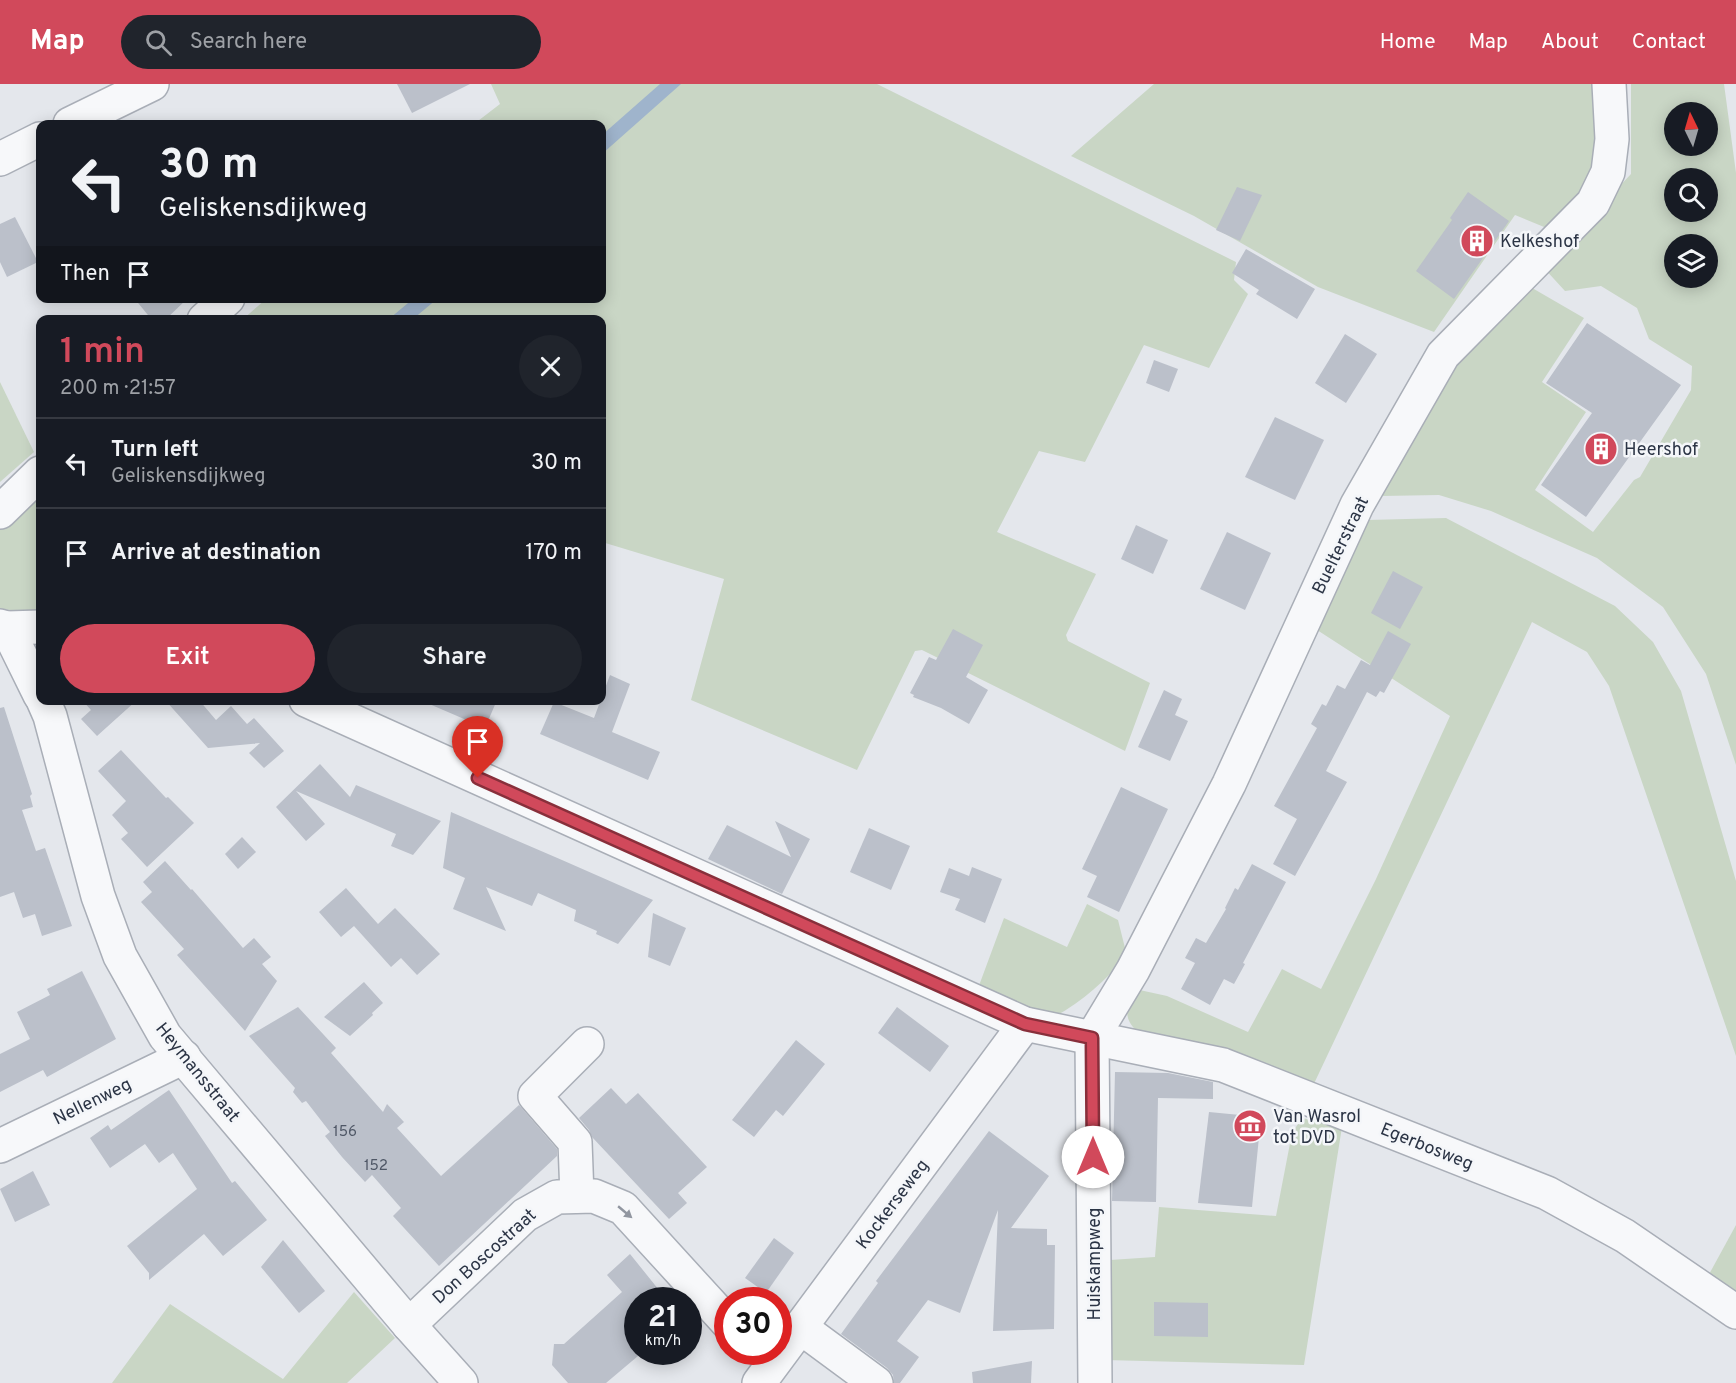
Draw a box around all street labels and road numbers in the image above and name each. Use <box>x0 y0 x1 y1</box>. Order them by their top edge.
street label: Buelterstraat <box>1308 493 1375 598</box>
street label: Heymansstraat <box>150 1018 244 1128</box>
street label: Nellenweg <box>50 1073 136 1131</box>
street label: Egerbosweg <box>1377 1118 1476 1176</box>
street label: Kockerseweg <box>852 1155 935 1255</box>
street label: Don Boscostraat <box>428 1204 542 1310</box>
street label: Huiskampweg <box>1084 1208 1107 1320</box>

